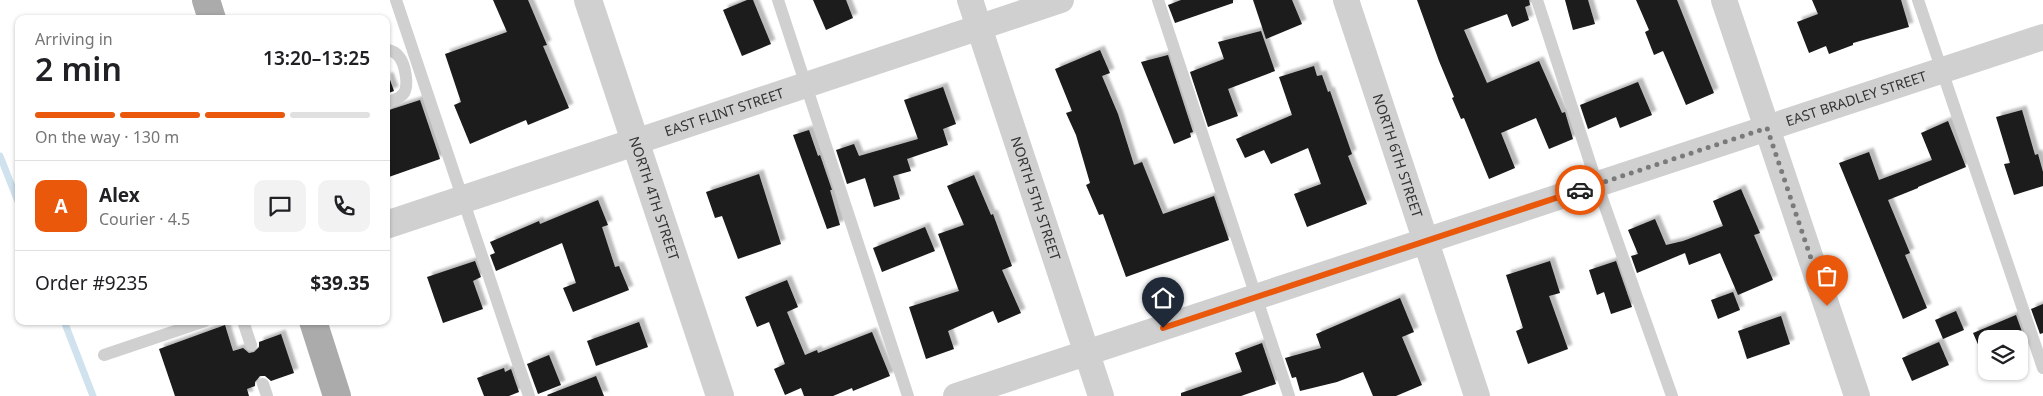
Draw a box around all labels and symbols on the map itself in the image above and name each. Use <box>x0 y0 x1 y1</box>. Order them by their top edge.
street label: EAST BRADLEY STREET <box>1783 66 1929 130</box>
street label: EAST FLINT STREET <box>662 83 786 141</box>
street label: NORTH 6TH STREET <box>1369 91 1427 220</box>
street label: NORTH 4TH STREET <box>625 134 684 263</box>
street label: NORTH 5TH STREET <box>1007 134 1066 263</box>
courier <box>1555 165 1605 215</box>
pin <box>1806 255 1848 306</box>
pin <box>1142 277 1184 328</box>

